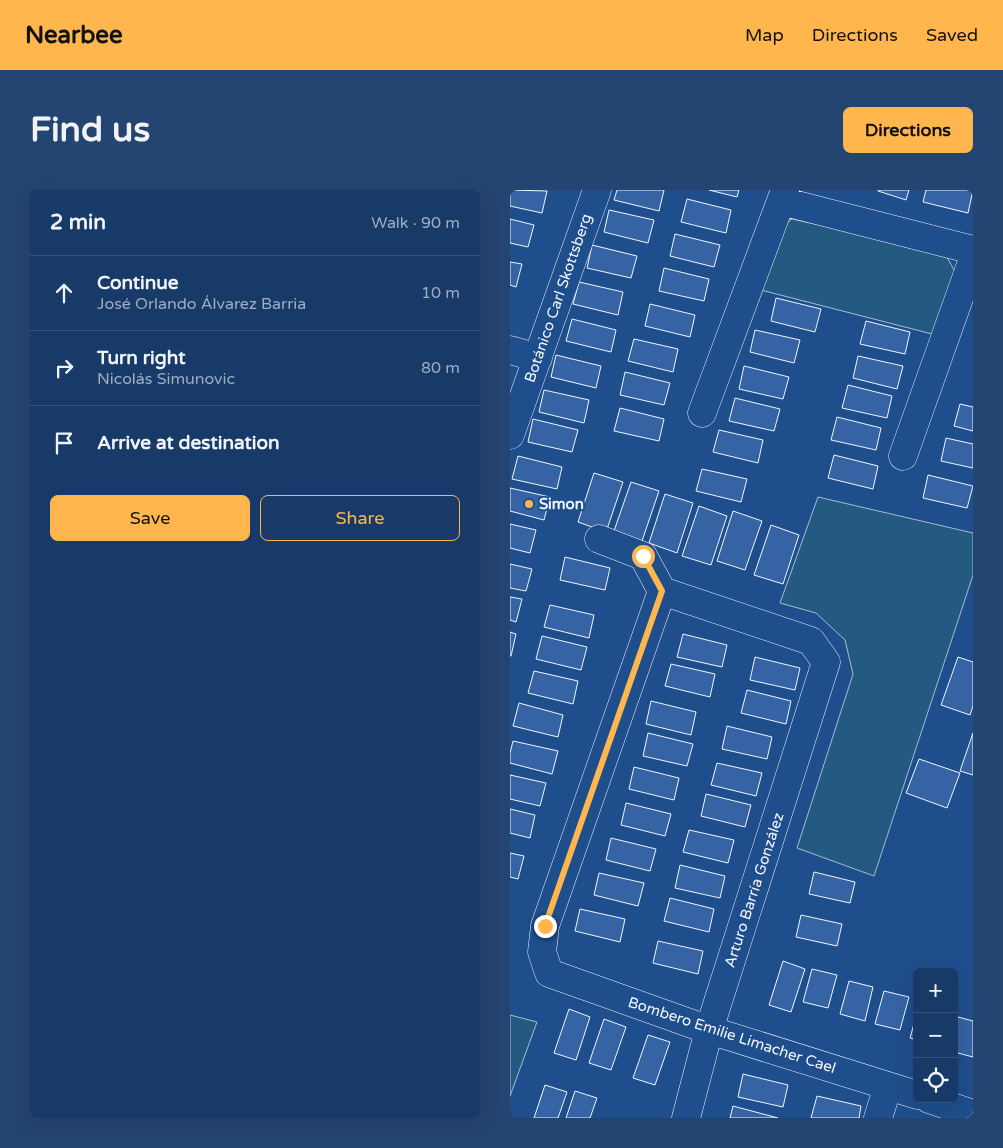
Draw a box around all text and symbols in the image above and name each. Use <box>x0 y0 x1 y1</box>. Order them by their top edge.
text: Nearbee <box>25 21 123 50</box>
text: Map <box>745 24 784 46</box>
text: Directions <box>812 24 898 46</box>
text: Saved <box>926 24 978 46</box>
button: Directions <box>843 107 973 153</box>
text: Find us <box>30 109 150 151</box>
text: 2 min <box>50 210 106 235</box>
street label: Botánico Carl Skottsberg <box>521 211 595 385</box>
text: Walk · 90 m <box>371 213 460 233</box>
text: Continue <box>97 272 179 294</box>
icon: ahead <box>50 279 78 307</box>
text: 10 m <box>421 283 460 303</box>
text: José Orlando Álvarez Barria <box>97 294 306 314</box>
text: Turn right <box>97 347 185 369</box>
icon: right <box>50 354 78 382</box>
text: 80 m <box>421 358 460 378</box>
text: Nicolás Simunovic <box>97 369 235 389</box>
icon: arrive <box>50 429 78 457</box>
text: Arrive at destination <box>97 432 280 454</box>
button: Save <box>50 495 250 541</box>
button: Share <box>260 495 460 541</box>
place label: Simon <box>539 495 584 513</box>
marker: Simon <box>523 498 535 510</box>
route start <box>632 545 655 568</box>
street label: Arturo Barría González <box>720 810 788 970</box>
route end <box>534 915 557 938</box>
map controls <box>913 968 958 1103</box>
button: + <box>913 968 958 1013</box>
street label: Bombero Emilie Limacher Cael <box>626 993 838 1077</box>
button: − <box>913 1013 958 1058</box>
button: locate <box>913 1058 958 1103</box>

